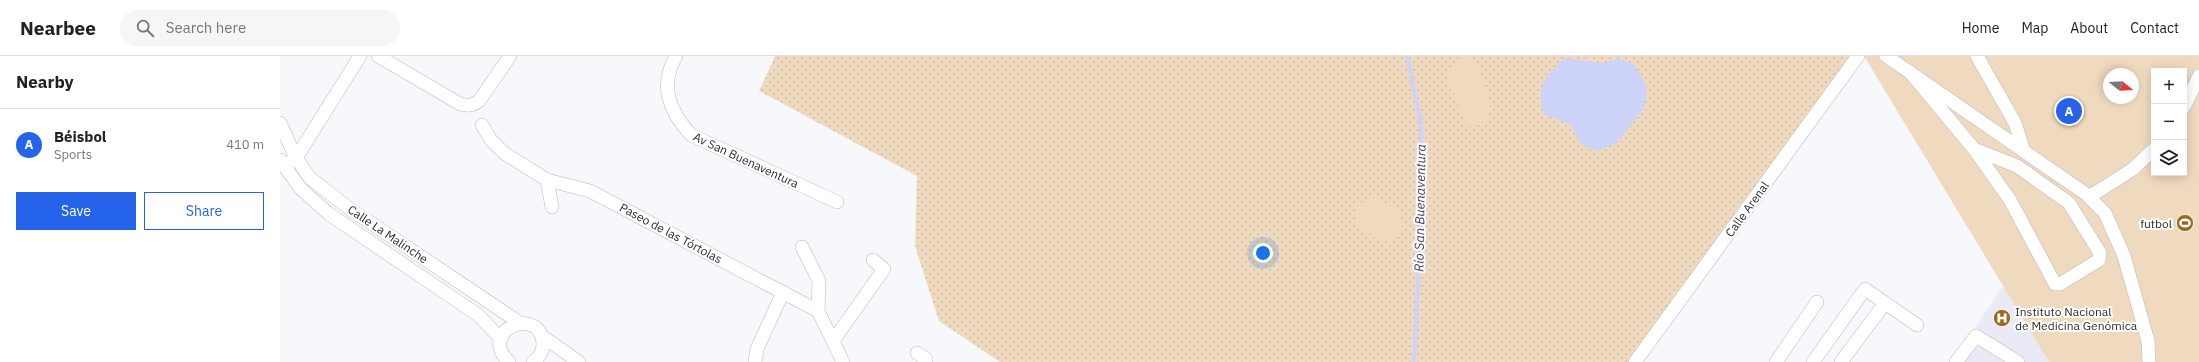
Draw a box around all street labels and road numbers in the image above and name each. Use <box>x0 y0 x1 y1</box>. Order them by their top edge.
street label: Av San Buenaventura <box>691 129 802 191</box>
street label: Calle Arenal <box>1722 178 1772 240</box>
street label: Paseo de las Tórtolas <box>617 200 725 266</box>
street label: Calle La Malinche <box>345 202 431 267</box>

